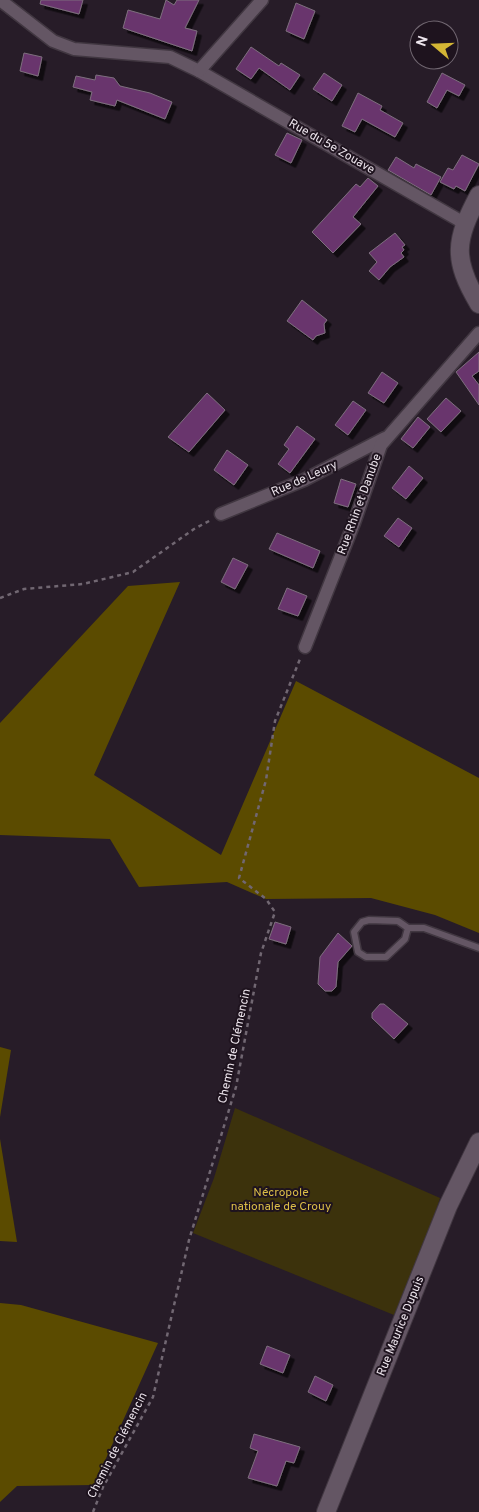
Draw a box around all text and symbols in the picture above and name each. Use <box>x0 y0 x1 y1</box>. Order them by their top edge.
north arrow <box>409 20 459 70</box>
text: N <box>413 34 433 49</box>
street label: Rue du 5e Zouave <box>286 116 377 178</box>
street label: Rue Rhin et Danube <box>334 452 386 557</box>
street label: Rue de Leury <box>269 457 340 501</box>
street label: Chemin de Clémencin <box>215 987 255 1105</box>
park label: Nécropole nationale de Crouy <box>231 1185 331 1215</box>
street label: Rue Maurice Dupuis <box>374 1274 428 1379</box>
street label: Chemin de Clémencin <box>84 1390 152 1501</box>

